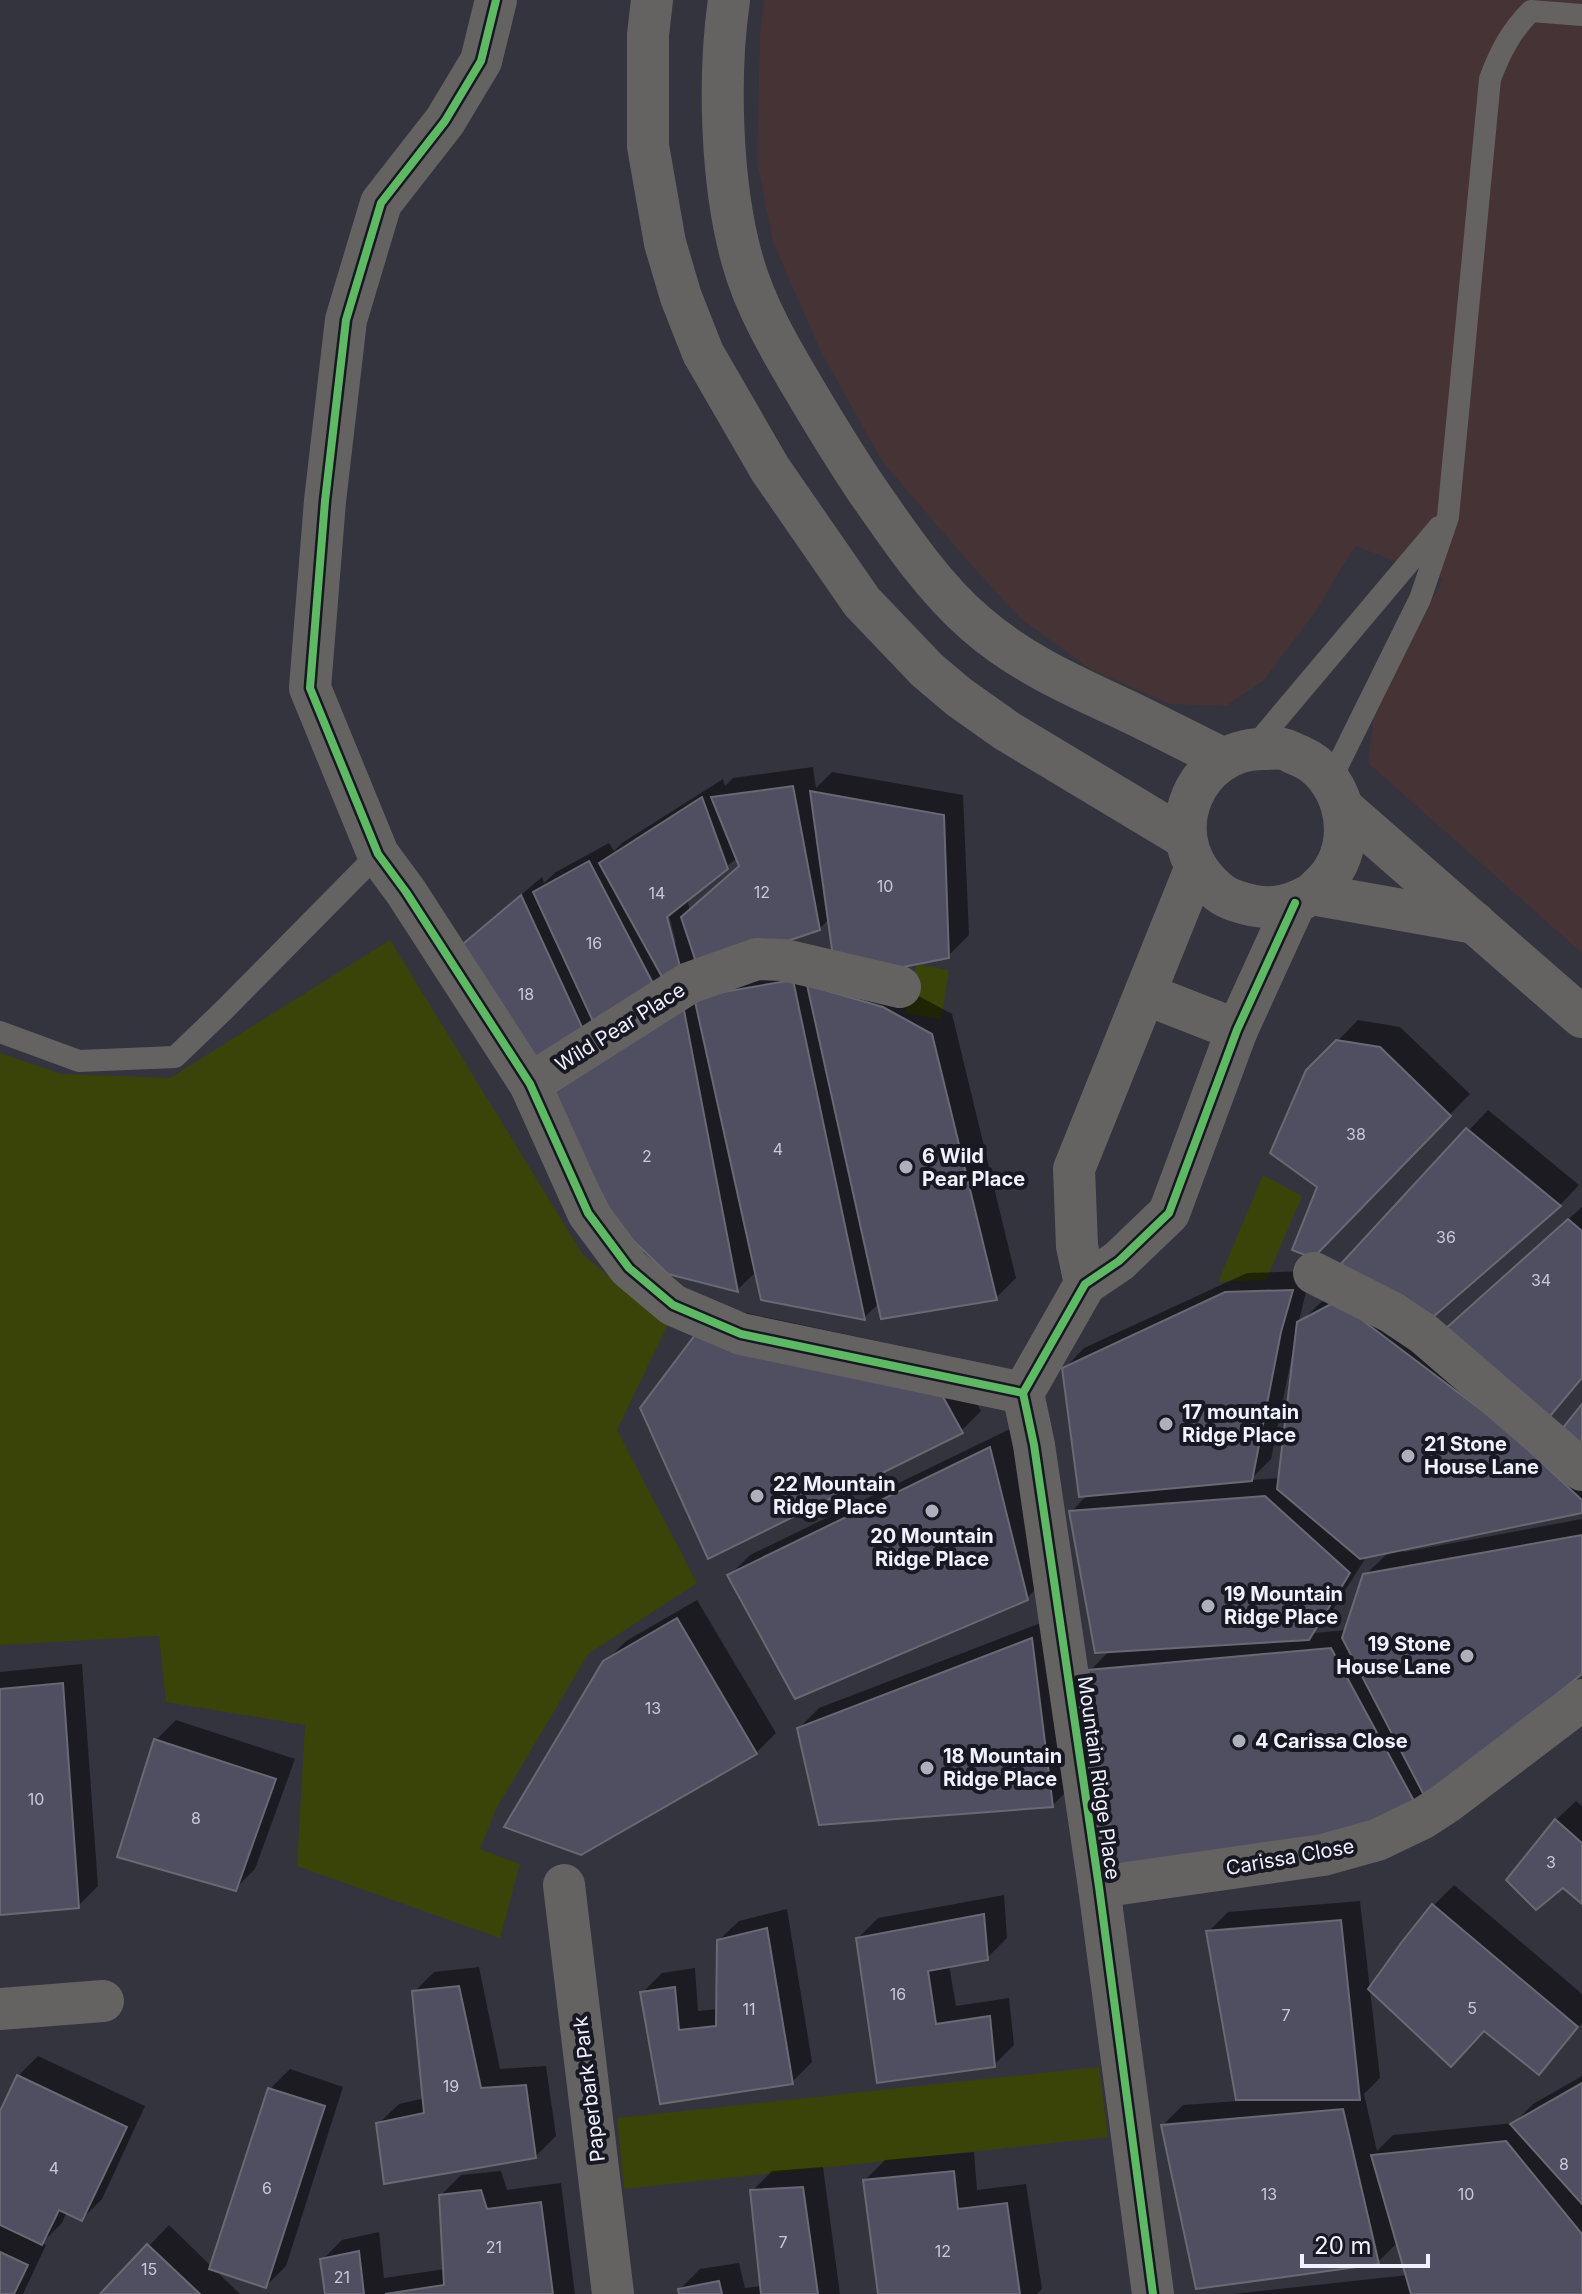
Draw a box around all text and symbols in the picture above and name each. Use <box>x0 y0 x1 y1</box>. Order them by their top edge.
house number: 10 <box>877 876 893 896</box>
house number: 12 <box>754 882 770 902</box>
house number: 14 <box>649 883 665 903</box>
house number: 16 <box>586 933 602 953</box>
street label: Wild Pear Place <box>551 978 689 1076</box>
house number: 18 <box>518 984 534 1004</box>
house number: 38 <box>1346 1124 1366 1144</box>
house number: 4 <box>773 1139 783 1159</box>
place label: 6 Wild Pear Place <box>922 1144 1025 1191</box>
house number: 2 <box>642 1146 652 1166</box>
marker: 6 Wild Pear Place <box>897 1158 915 1176</box>
house number: 36 <box>1436 1227 1456 1247</box>
house number: 34 <box>1531 1270 1551 1290</box>
place label: 17 mountain Ridge Place <box>1182 1400 1299 1447</box>
marker: 17 mountain Ridge Place <box>1157 1415 1175 1433</box>
place label: 21 Stone House Lane <box>1424 1432 1539 1479</box>
marker: 21 Stone House Lane <box>1399 1447 1417 1465</box>
place label: 22 Mountain Ridge Place <box>773 1472 896 1519</box>
marker: 22 Mountain Ridge Place <box>748 1487 766 1505</box>
marker: 20 Mountain Ridge Place <box>923 1502 941 1520</box>
place label: 20 Mountain Ridge Place <box>870 1524 994 1571</box>
place label: 19 Mountain Ridge Place <box>1224 1582 1343 1629</box>
marker: 19 Mountain Ridge Place <box>1199 1597 1217 1615</box>
place label: 19 Stone House Lane <box>1336 1632 1451 1679</box>
marker: 19 Stone House Lane <box>1458 1647 1476 1665</box>
street label: Mountain Ridge Place <box>1073 1675 1125 1881</box>
house number: 13 <box>645 1698 661 1718</box>
place label: 4 Carissa Close <box>1255 1729 1408 1753</box>
marker: 4 Carissa Close <box>1230 1732 1248 1750</box>
place label: 18 Mountain Ridge Place <box>943 1744 1062 1791</box>
marker: 18 Mountain Ridge Place <box>918 1759 936 1777</box>
house number: 10 <box>28 1789 44 1809</box>
house number: 8 <box>191 1808 201 1828</box>
street label: Carissa Close <box>1224 1834 1356 1880</box>
house number: 3 <box>1546 1852 1556 1872</box>
house number: 16 <box>890 1984 906 2004</box>
house number: 5 <box>1467 1998 1477 2018</box>
house number: 11 <box>742 1999 756 2019</box>
house number: 7 <box>1281 2005 1291 2025</box>
street label: Paperbark Park <box>568 2015 610 2163</box>
house number: 19 <box>443 2076 459 2096</box>
house number: 8 <box>1559 2154 1569 2174</box>
house number: 4 <box>49 2158 59 2178</box>
house number: 6 <box>262 2178 272 2198</box>
house number: 13 <box>1261 2184 1277 2204</box>
house number: 10 <box>1458 2184 1474 2204</box>
scale bar <box>1302 2218 1428 2268</box>
text: 20 m <box>1314 2231 1372 2260</box>
house number: 7 <box>778 2232 788 2252</box>
house number: 21 <box>486 2237 502 2257</box>
house number: 12 <box>935 2241 951 2261</box>
house number: 15 <box>141 2259 157 2279</box>
house number: 21 <box>334 2267 350 2287</box>

